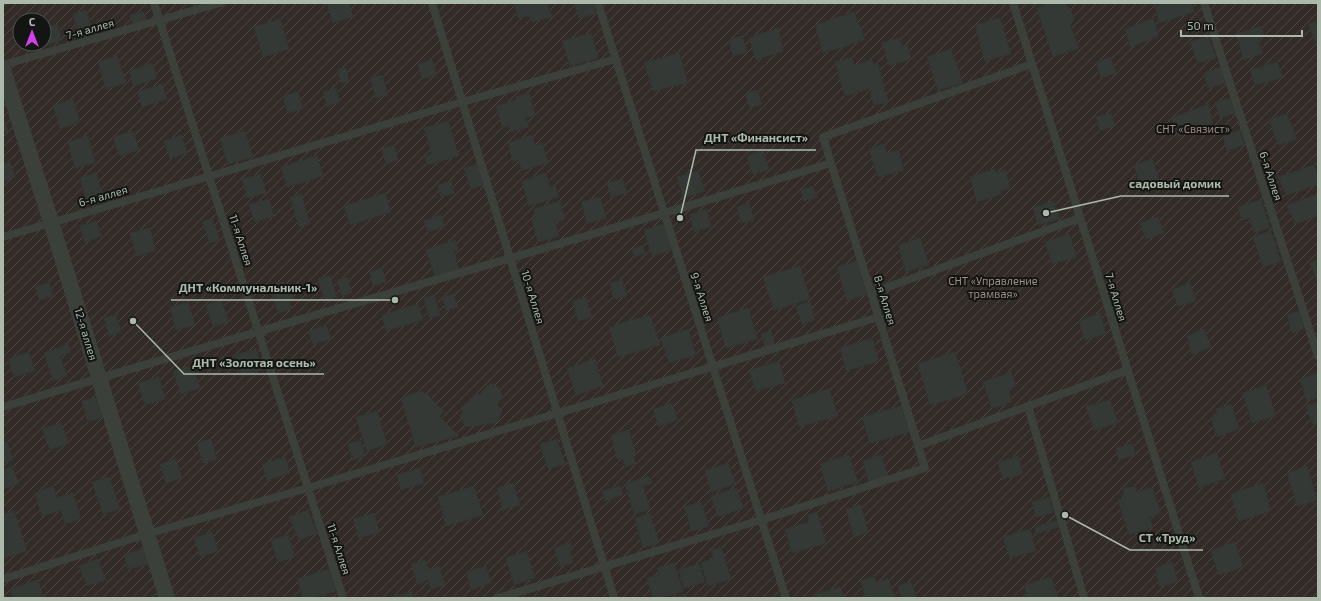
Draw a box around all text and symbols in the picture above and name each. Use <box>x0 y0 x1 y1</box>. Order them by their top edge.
north arrow <box>12 12 52 52</box>
scale bar <box>1181 12 1302 38</box>
text: С <box>29 15 36 28</box>
street label: 7-я аллея <box>64 15 115 42</box>
text: 50 m <box>1187 18 1214 32</box>
park label: СНТ «Связист» <box>1156 122 1230 135</box>
callout: ДНТ «Финансист» <box>696 126 816 150</box>
text: ДНТ «Финансист» <box>704 130 808 144</box>
street label: 6-я Аллея <box>1257 150 1286 202</box>
callout: садовый домик <box>1121 172 1229 196</box>
text: садовый домик <box>1129 176 1221 190</box>
street label: 6-я аллея <box>77 182 129 209</box>
street label: 11-я Аллея <box>227 213 256 267</box>
street label: 10-я Аллея <box>519 268 548 325</box>
street label: 9-я Аллея <box>688 271 717 323</box>
street label: 7-я Аллея <box>1103 271 1130 323</box>
street label: 8-я Аллея <box>872 273 899 326</box>
park label: СНТ «Управление трамвая» <box>948 274 1038 300</box>
callout: ДНТ «Коммунальник-1» <box>171 276 325 300</box>
text: ДНТ «Коммунальник-1» <box>179 280 317 294</box>
street label: 12-я аллея <box>72 306 101 362</box>
callout: ДНТ «Золотая осень» <box>184 350 324 374</box>
text: ДНТ «Золотая осень» <box>192 355 316 369</box>
street label: 11-я Аллея <box>325 522 354 576</box>
callout: СТ «Труд» <box>1130 526 1203 550</box>
text: СТ «Труд» <box>1139 530 1195 544</box>

